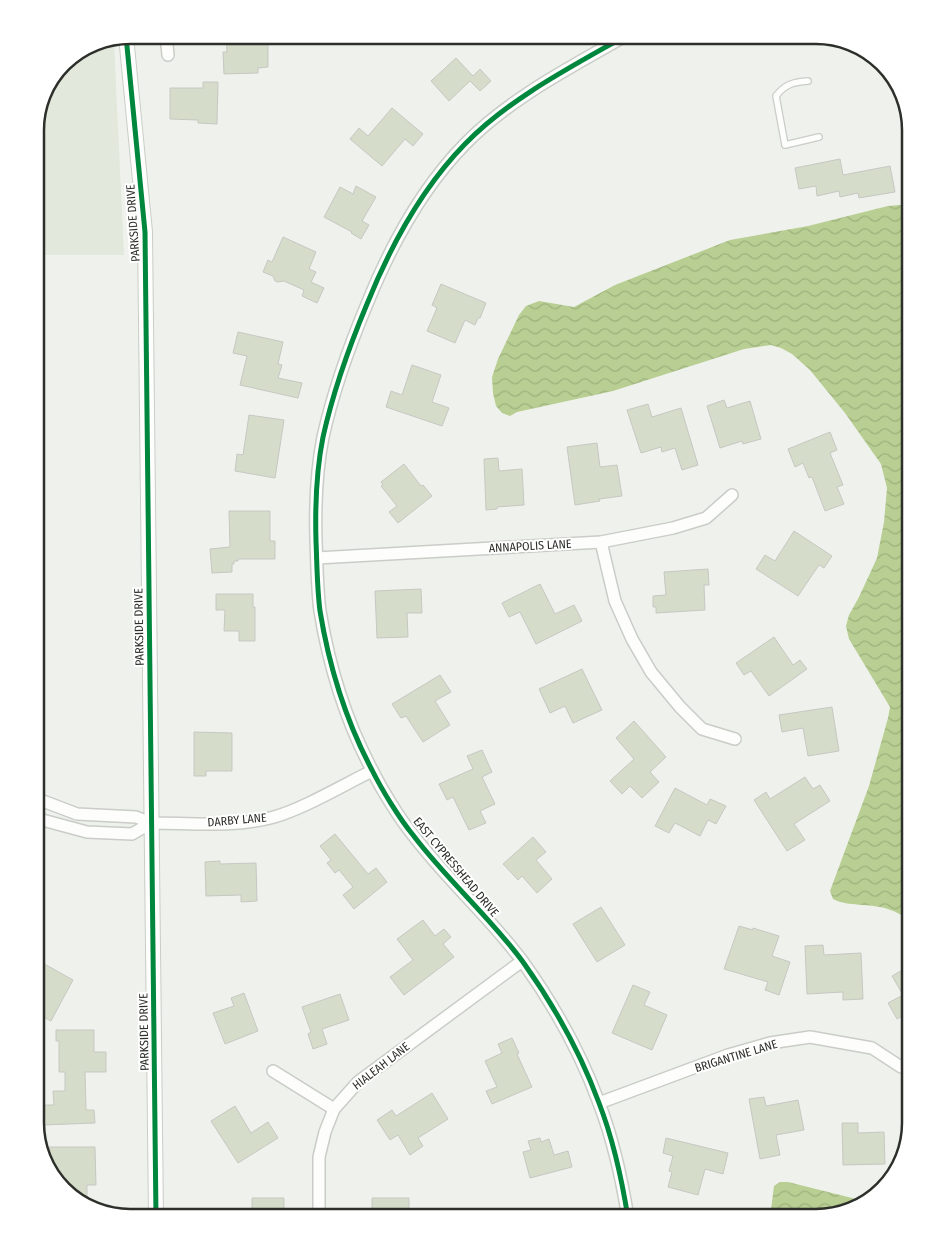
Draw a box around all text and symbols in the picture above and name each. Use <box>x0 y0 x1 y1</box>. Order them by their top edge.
street label: PARKSIDE DRIVE <box>123 183 143 262</box>
street label: ANNAPOLIS LANE <box>488 537 572 555</box>
street label: PARKSIDE DRIVE <box>131 588 147 666</box>
street label: DARBY LANE <box>207 810 268 830</box>
street label: EAST CYPRESSHEAD DRIVE <box>410 814 502 920</box>
street label: PARKSIDE DRIVE <box>136 993 152 1071</box>
street label: BRIGANTINE LANE <box>693 1037 779 1075</box>
street label: HIALEAH LANE <box>350 1039 413 1093</box>

